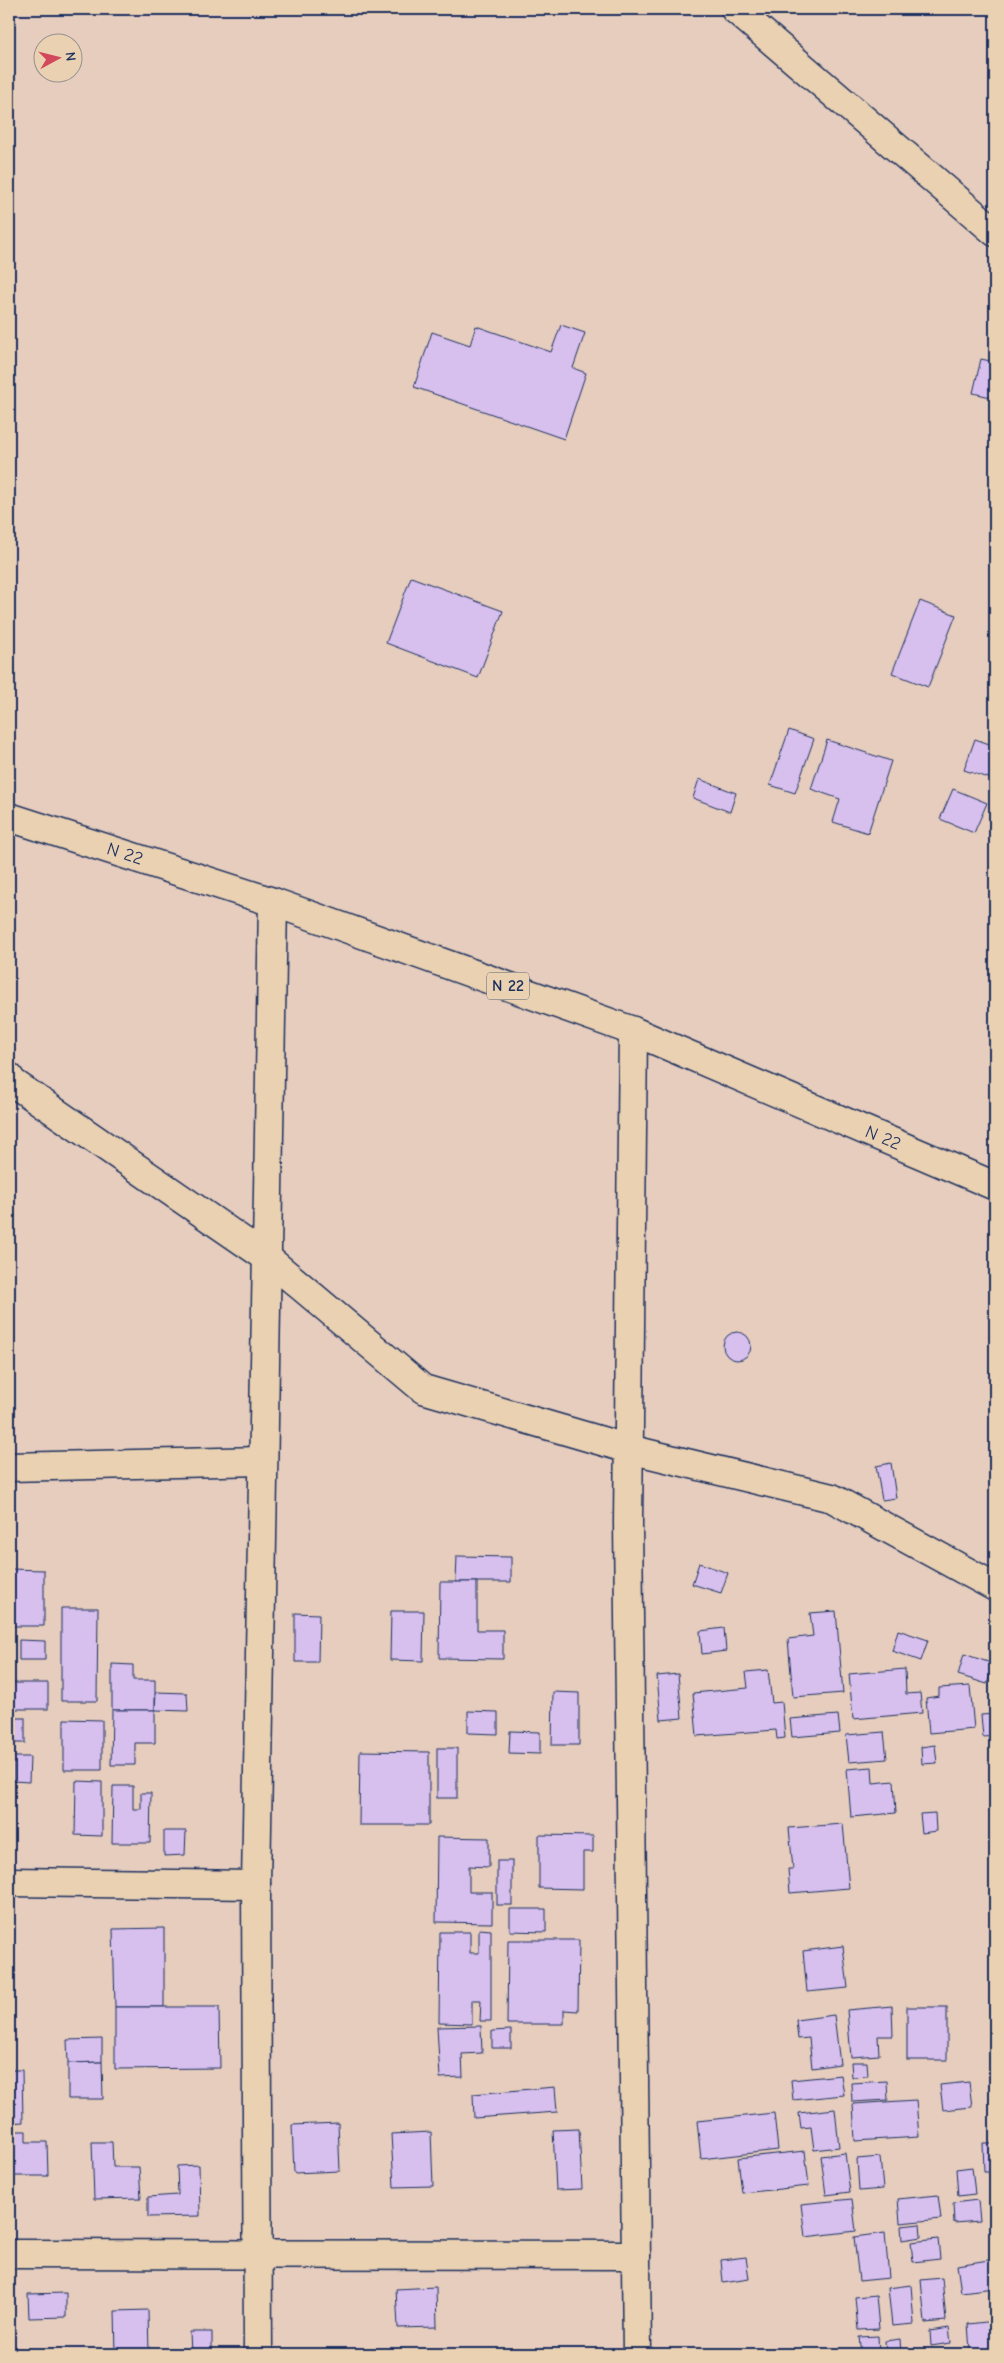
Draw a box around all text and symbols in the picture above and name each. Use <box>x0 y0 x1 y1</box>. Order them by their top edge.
north arrow <box>32 32 82 82</box>
text: N <box>61 51 79 62</box>
street label: N 22 <box>104 838 146 870</box>
road number: N 22 <box>487 972 529 999</box>
street label: N 22 <box>862 1121 904 1155</box>

